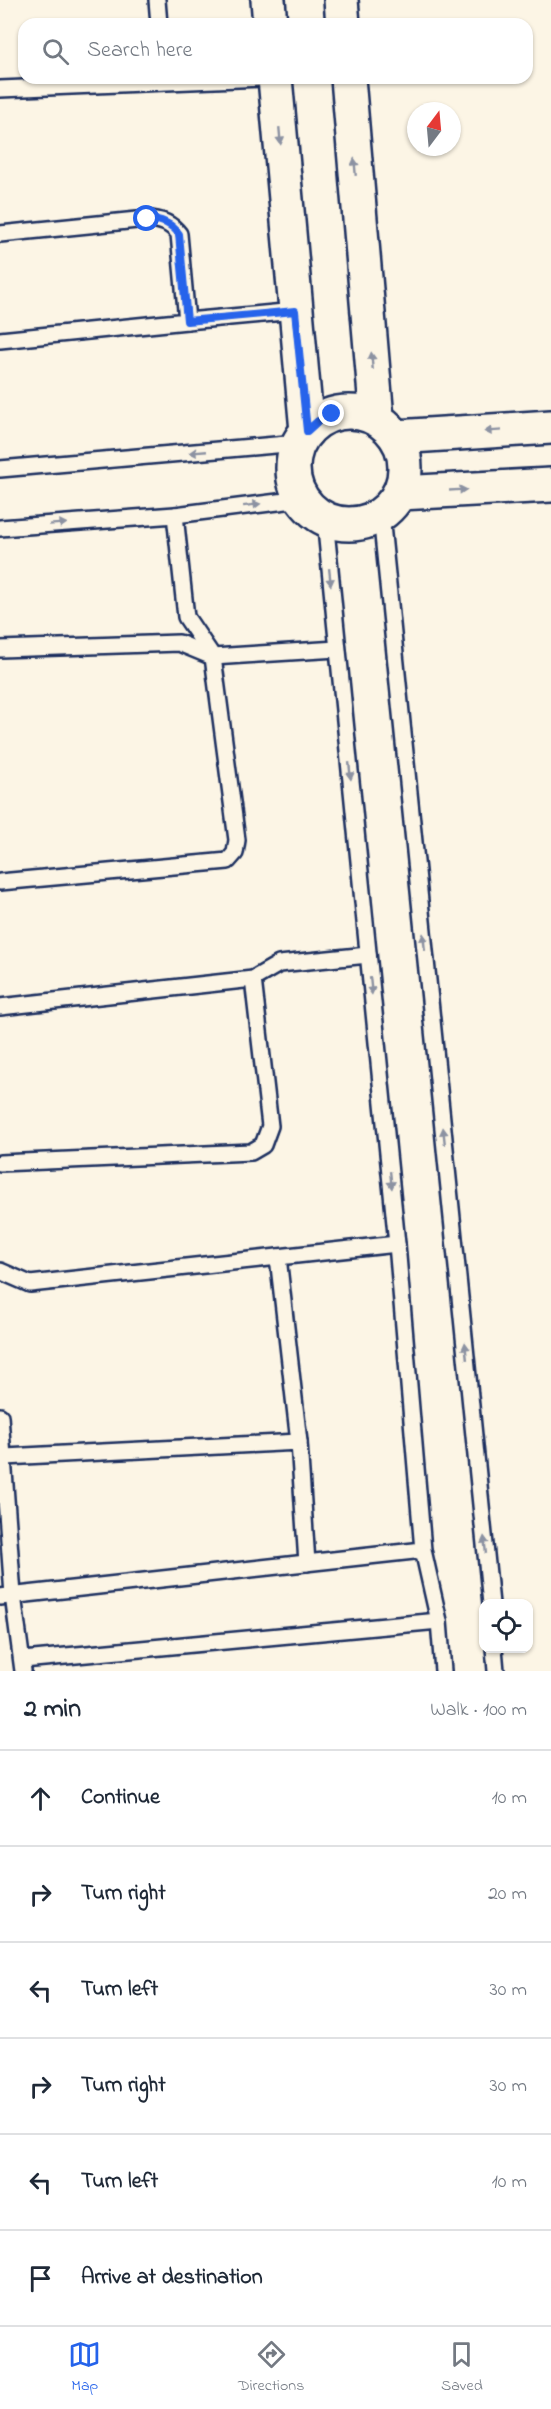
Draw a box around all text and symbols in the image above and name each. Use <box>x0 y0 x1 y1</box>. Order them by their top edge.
search box <box>18 18 533 84</box>
icon: search <box>39 35 72 68</box>
text: Search here <box>87 35 192 67</box>
north arrow <box>407 102 461 156</box>
one-way arrow <box>275 127 285 146</box>
one-way arrow <box>350 157 360 176</box>
route start <box>133 205 159 231</box>
one-way arrow <box>367 351 377 370</box>
route end <box>318 400 344 426</box>
one-way arrow <box>483 426 502 435</box>
one-way arrow <box>189 447 208 457</box>
one-way arrow <box>449 485 468 494</box>
one-way arrow <box>243 501 262 510</box>
one-way arrow <box>49 519 68 529</box>
one-way arrow <box>325 567 335 586</box>
one-way arrow <box>345 761 355 780</box>
one-way arrow <box>419 933 429 952</box>
one-way arrow <box>366 976 376 995</box>
one-way arrow <box>439 1127 449 1146</box>
one-way arrow <box>386 1170 396 1189</box>
one-way arrow <box>461 1342 471 1361</box>
one-way arrow <box>480 1536 490 1555</box>
map controls <box>479 1599 533 1653</box>
button: locate <box>479 1599 533 1653</box>
text: 2 min <box>24 1691 81 1729</box>
text: Walk · 100 m <box>430 1696 527 1725</box>
icon: ahead <box>24 1782 57 1815</box>
text: Continue <box>81 1782 160 1814</box>
text: 10 m <box>491 1784 527 1813</box>
icon: right <box>24 1878 57 1911</box>
text: Turn right <box>81 1878 166 1910</box>
text: 20 m <box>488 1880 527 1909</box>
icon: left <box>24 1974 57 2007</box>
text: Turn left <box>81 1974 158 2006</box>
text: 30 m <box>490 1976 527 2005</box>
icon: right <box>24 2070 57 2103</box>
text: Turn right <box>81 2070 166 2102</box>
text: 30 m <box>490 2072 527 2101</box>
icon: left <box>24 2166 57 2199</box>
text: Turn left <box>81 2166 158 2198</box>
text: 10 m <box>491 2168 527 2197</box>
icon: arrive <box>24 2262 57 2295</box>
text: Arrive at destination <box>81 2262 263 2294</box>
tab: Map <box>68 2338 101 2398</box>
tab: Directions <box>238 2338 304 2398</box>
tab: Saved <box>441 2338 483 2398</box>

